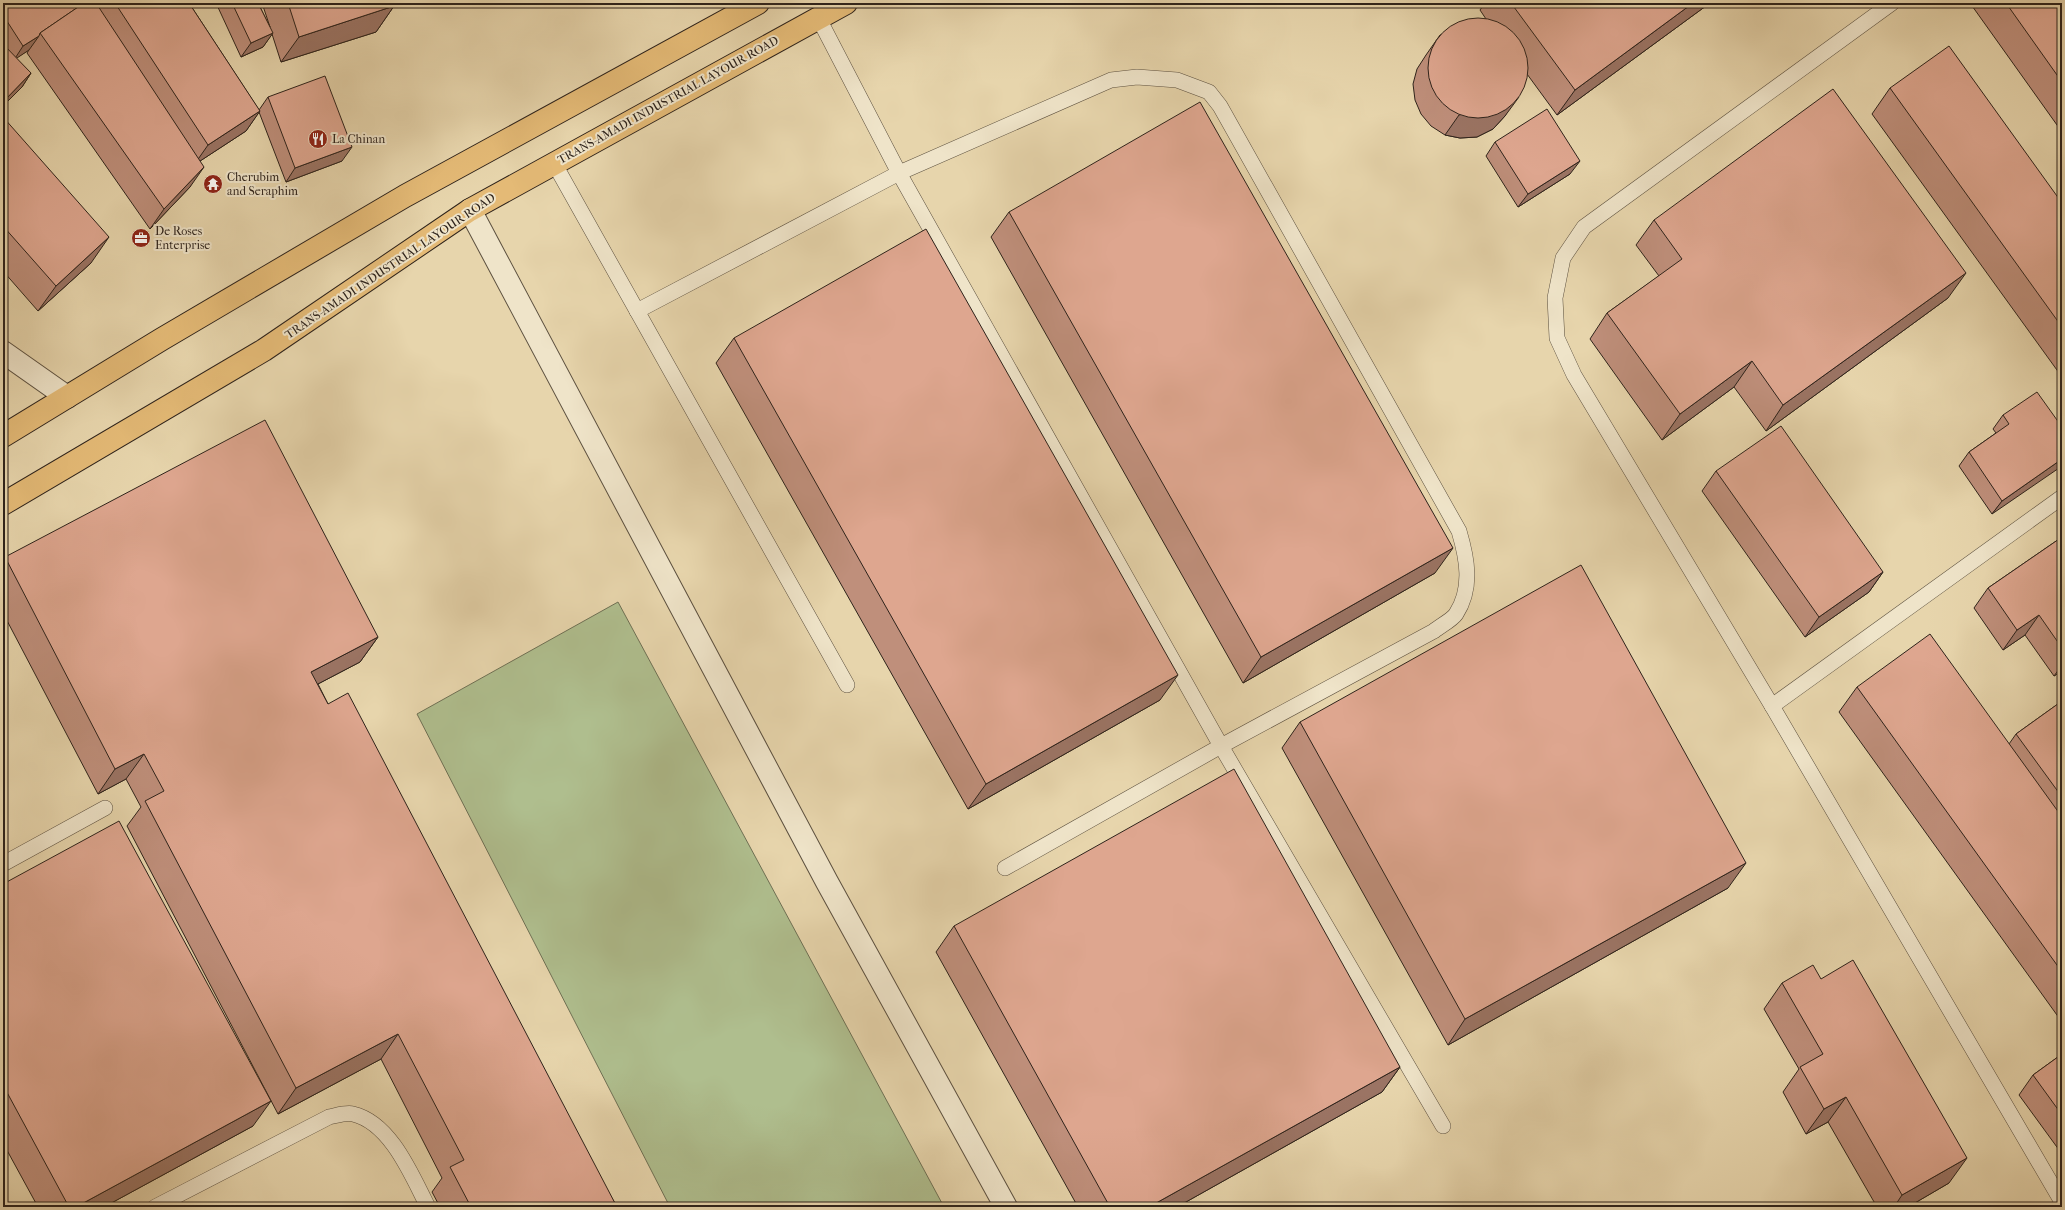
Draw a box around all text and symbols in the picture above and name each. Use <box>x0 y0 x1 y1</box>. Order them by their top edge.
street label: TRANS-AMADI INDUSTRIAL LAYOUR ROAD <box>555 33 781 167</box>
restaurant icon: La Chinan <box>307 128 329 150</box>
place label: La Chinan <box>332 132 385 146</box>
place label: Cherubim and Seraphim <box>227 170 298 198</box>
temple icon: Cherubim and Seraphim <box>202 173 224 195</box>
street label: TRANS-AMADI INDUSTRIAL LAYOUR ROAD <box>282 190 498 342</box>
place label: De Roses Enterprise <box>155 224 210 252</box>
office icon: De Roses Enterprise <box>130 227 152 249</box>

